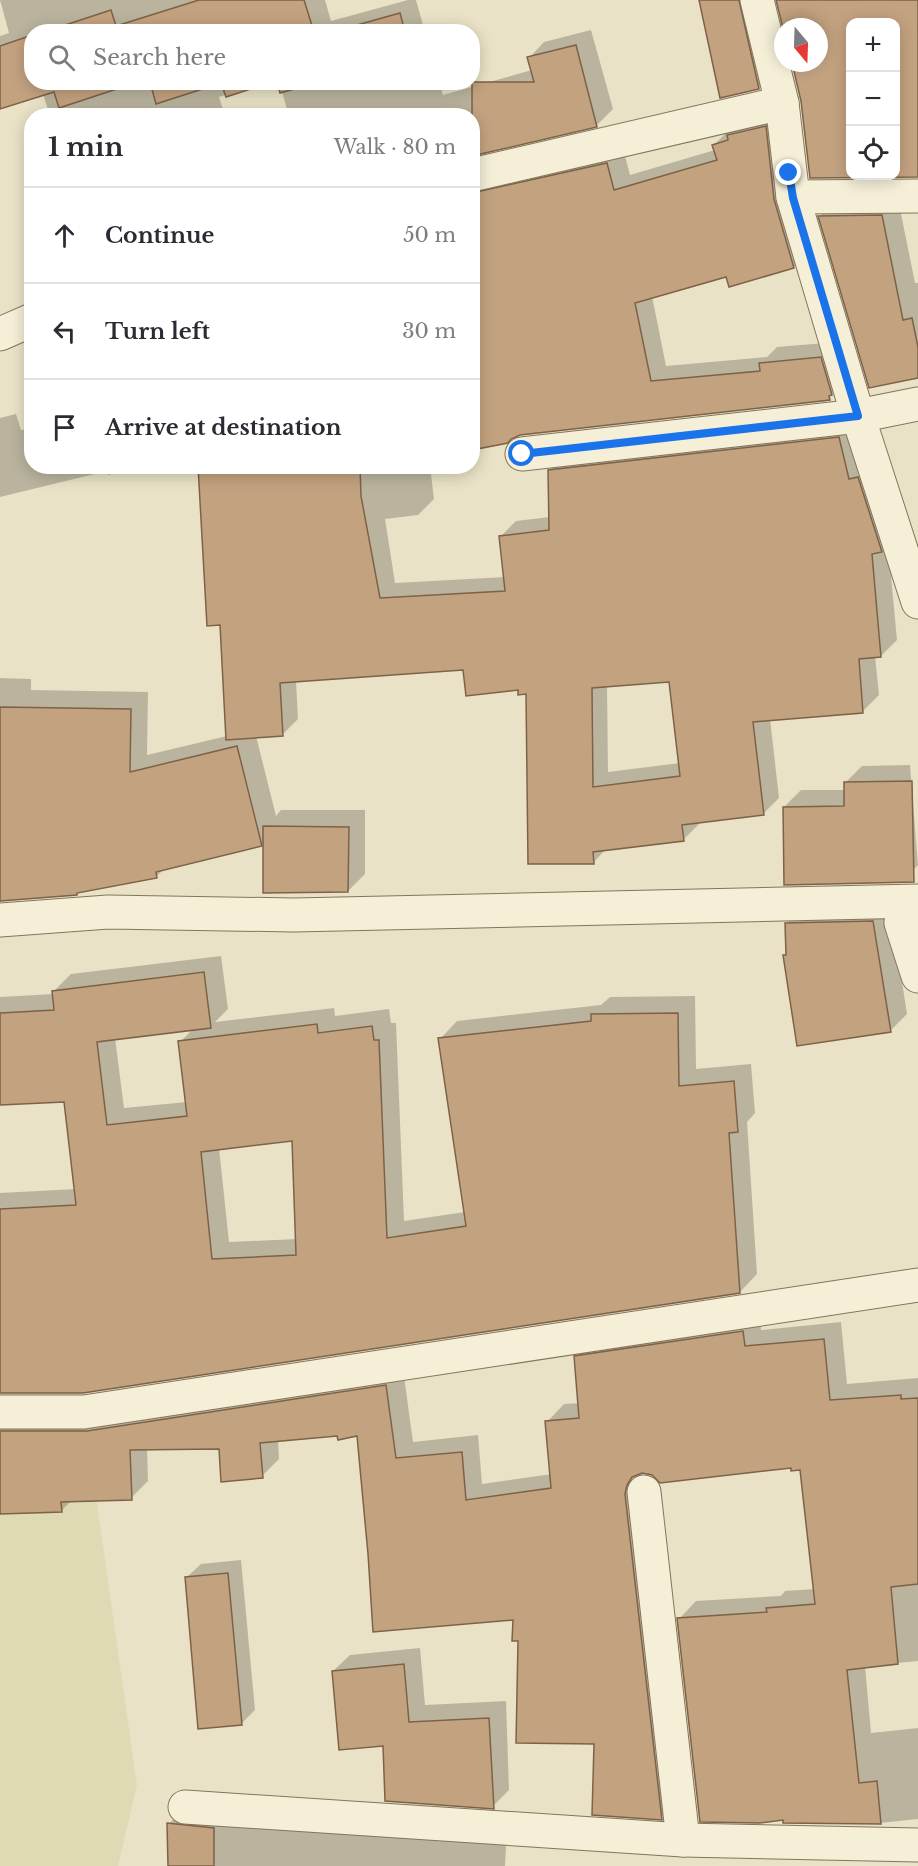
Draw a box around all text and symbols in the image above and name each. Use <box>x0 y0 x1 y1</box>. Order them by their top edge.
north arrow <box>774 18 828 72</box>
map controls <box>846 18 900 180</box>
button: + <box>846 18 900 72</box>
search box <box>24 24 480 90</box>
icon: search <box>45 41 78 74</box>
text: Search here <box>93 44 226 71</box>
button: − <box>846 72 900 126</box>
button: locate <box>846 126 900 180</box>
text: 1 min <box>48 131 123 163</box>
text: Walk · 80 m <box>334 135 456 159</box>
route end <box>775 159 801 185</box>
icon: ahead <box>48 219 81 252</box>
text: Continue <box>105 222 214 249</box>
text: 50 m <box>403 223 456 247</box>
icon: left <box>48 315 81 348</box>
text: Turn left <box>105 318 210 345</box>
text: 30 m <box>402 319 456 343</box>
icon: arrive <box>48 411 81 444</box>
text: Arrive at destination <box>105 414 342 441</box>
route start <box>508 440 534 466</box>

